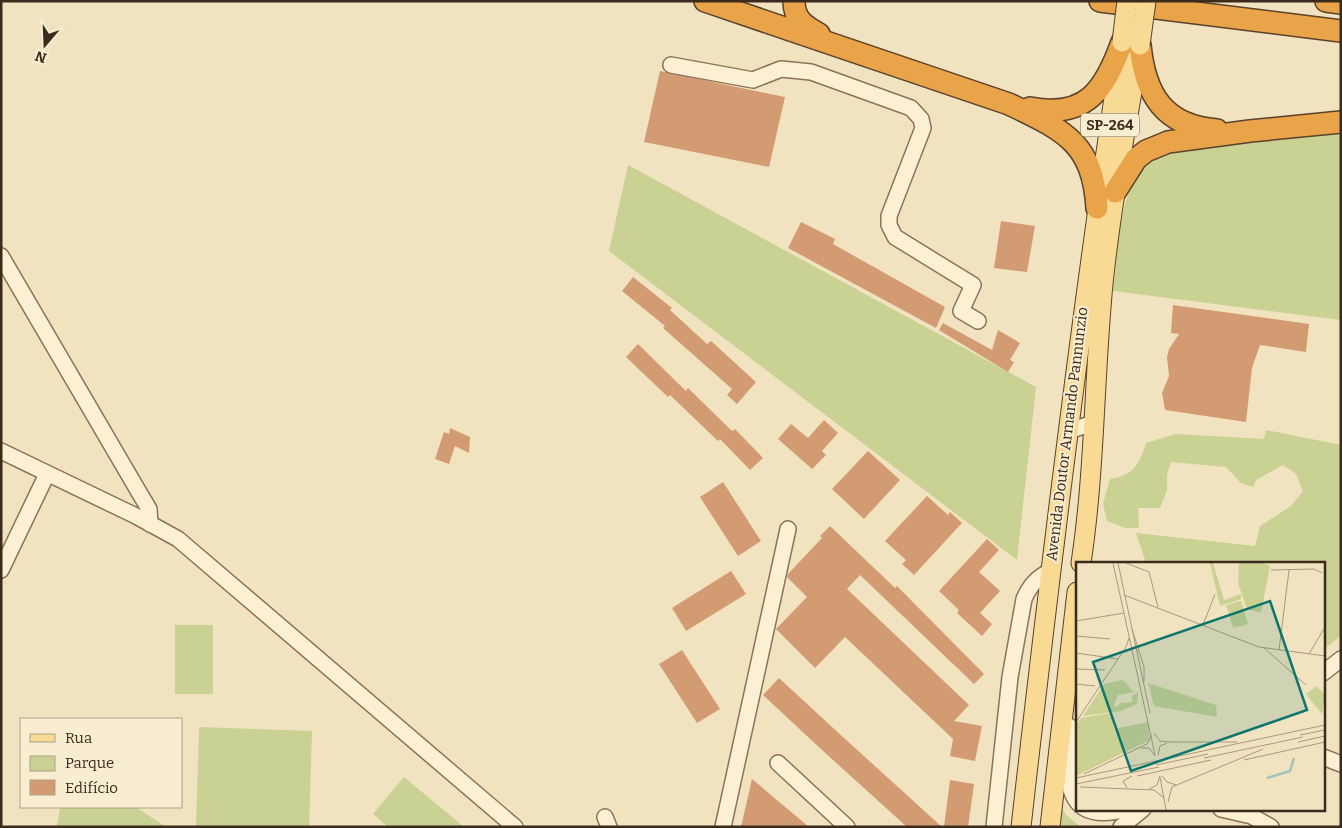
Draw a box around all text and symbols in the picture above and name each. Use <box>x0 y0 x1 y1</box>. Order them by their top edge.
north arrow <box>20 20 70 70</box>
text: N <box>33 47 49 67</box>
road number: SP-264 <box>1081 114 1139 136</box>
street label: Avenida Doutor Armando Pannunzio <box>1042 306 1092 562</box>
inset map <box>1076 562 1324 810</box>
legend <box>20 718 182 808</box>
text: Rua <box>65 729 92 747</box>
text: Parque <box>65 754 114 772</box>
text: Edifício <box>65 779 118 797</box>

